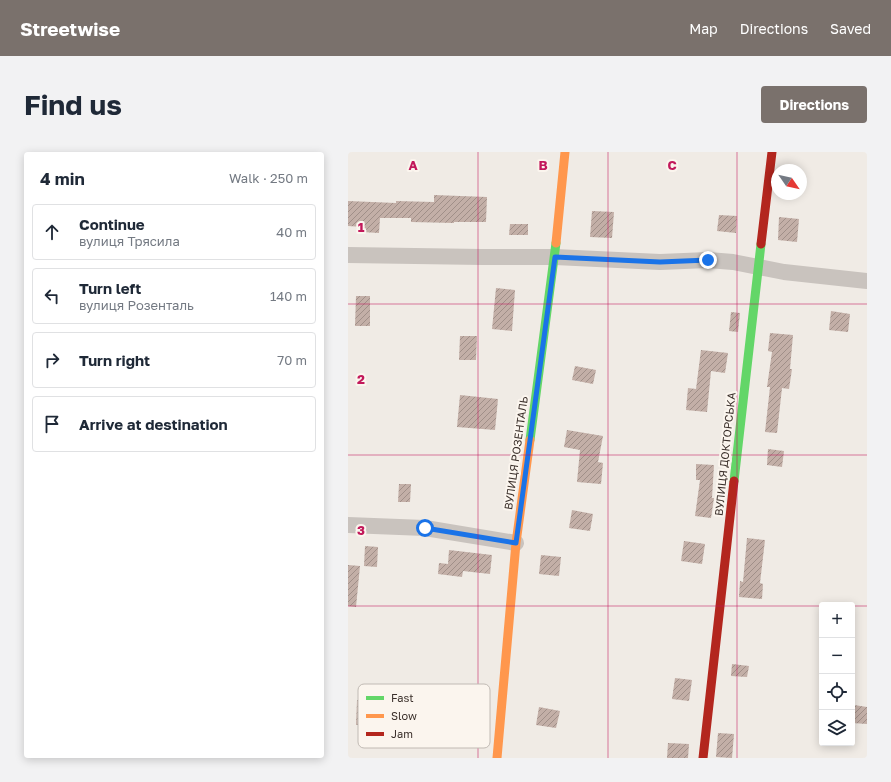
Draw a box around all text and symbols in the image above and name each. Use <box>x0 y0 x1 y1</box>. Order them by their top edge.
text: Streetwise <box>20 17 120 40</box>
text: Map <box>689 20 718 37</box>
text: Directions <box>740 20 808 37</box>
text: Saved <box>830 20 871 37</box>
button: Directions <box>761 86 867 123</box>
text: Find us <box>24 88 122 121</box>
text: A <box>408 157 418 173</box>
text: B <box>538 157 548 173</box>
text: C <box>667 157 677 173</box>
north arrow <box>771 164 807 200</box>
text: 4 min <box>40 168 85 189</box>
text: Walk · 250 m <box>229 170 308 186</box>
text: Continue <box>79 215 145 233</box>
text: 1 <box>358 219 365 235</box>
icon: ahead <box>41 221 63 243</box>
text: 40 m <box>276 224 307 240</box>
text: вулиця Трясила <box>79 233 180 249</box>
route end <box>699 251 717 269</box>
text: Turn left <box>79 279 141 297</box>
icon: left <box>41 285 63 307</box>
text: 140 m <box>270 288 307 304</box>
text: вулиця Розенталь <box>79 297 194 313</box>
icon: right <box>41 349 63 371</box>
text: Turn right <box>79 351 150 369</box>
text: 70 m <box>277 352 307 368</box>
text: 2 <box>357 371 365 387</box>
street label: ВУЛИЦЯ ДОКТОРСЬКА <box>712 391 738 516</box>
street label: ВУЛИЦЯ РОЗЕНТАЛЬ <box>501 395 530 511</box>
icon: arrive <box>41 413 63 435</box>
text: Arrive at destination <box>79 415 228 433</box>
route start <box>416 519 434 537</box>
text: 3 <box>357 522 365 538</box>
map controls <box>819 602 855 746</box>
button: + <box>819 602 855 638</box>
button: − <box>819 638 855 674</box>
button: locate <box>819 674 855 710</box>
legend <box>358 684 490 748</box>
text: Fast <box>391 691 414 704</box>
text: Slow <box>391 709 417 722</box>
button: layers <box>819 710 855 746</box>
text: Jam <box>391 727 413 740</box>

